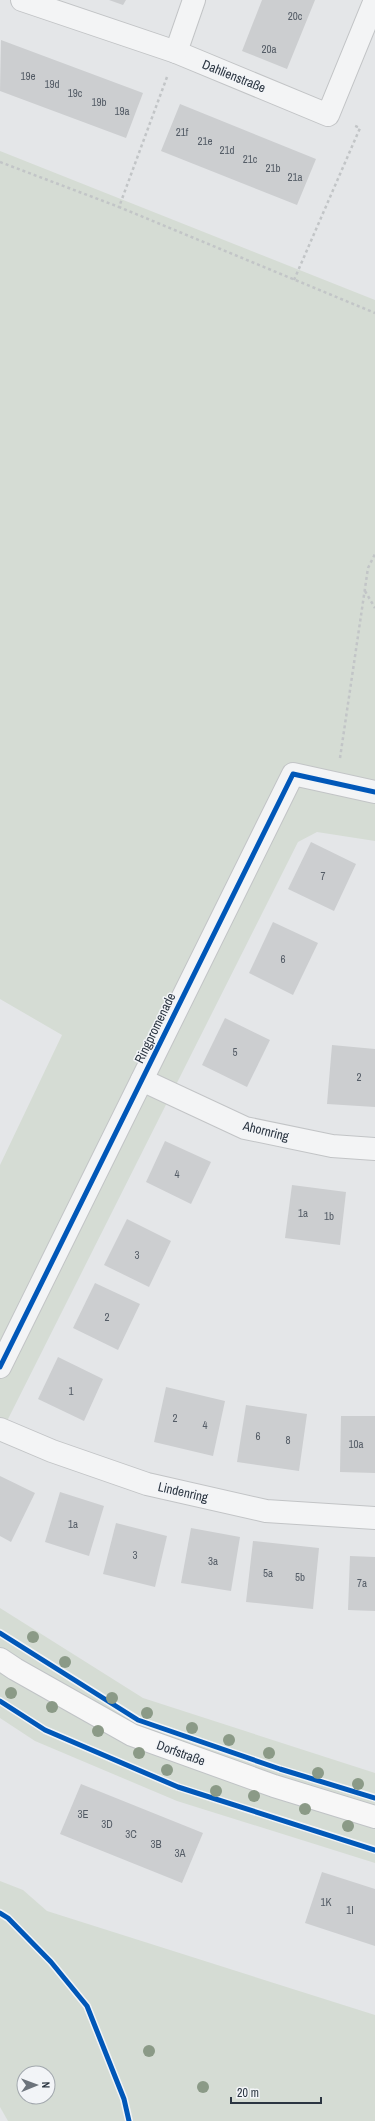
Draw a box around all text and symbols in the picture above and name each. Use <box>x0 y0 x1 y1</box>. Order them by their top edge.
house number: 20c <box>288 9 303 23</box>
house number: 20a <box>261 42 277 56</box>
street label: Dahlienstraße <box>200 56 268 96</box>
house number: 19e <box>20 69 36 83</box>
house number: 19d <box>44 77 60 91</box>
house number: 19c <box>68 86 83 100</box>
house number: 19b <box>91 95 107 109</box>
house number: 19a <box>114 104 130 118</box>
house number: 21f <box>176 125 189 139</box>
house number: 21e <box>197 134 213 148</box>
house number: 21d <box>219 143 235 157</box>
house number: 21c <box>243 152 258 166</box>
house number: 21b <box>265 161 281 175</box>
house number: 21a <box>287 170 303 184</box>
house number: 7 <box>320 869 326 883</box>
house number: 6 <box>280 952 286 966</box>
street label: Ringpromenade <box>131 990 179 1066</box>
house number: 5 <box>232 1045 238 1059</box>
house number: 2 <box>356 1070 362 1084</box>
street label: Ahornring <box>240 1117 291 1145</box>
house number: 4 <box>174 1167 180 1181</box>
house number: 1a <box>298 1206 308 1220</box>
house number: 1b <box>324 1209 334 1223</box>
house number: 3 <box>134 1248 140 1262</box>
house number: 2 <box>104 1310 110 1324</box>
house number: 1 <box>68 1384 74 1398</box>
house number: 2 <box>172 1411 178 1425</box>
house number: 4 <box>202 1418 208 1432</box>
house number: 6 <box>255 1429 261 1443</box>
house number: 8 <box>285 1433 291 1447</box>
house number: 10a <box>348 1437 364 1451</box>
street label: Lindenring <box>156 1478 210 1506</box>
house number: 1a <box>68 1517 78 1531</box>
house number: 3 <box>132 1548 138 1562</box>
house number: 3a <box>208 1554 218 1568</box>
house number: 5a <box>263 1566 273 1580</box>
house number: 5b <box>295 1570 305 1584</box>
house number: 7a <box>357 1576 367 1590</box>
street label: Dorfstraße <box>154 1736 208 1770</box>
house number: 3E <box>77 1807 89 1821</box>
house number: 3D <box>101 1817 113 1831</box>
house number: 3C <box>125 1827 137 1841</box>
house number: 3B <box>150 1837 162 1851</box>
house number: 3A <box>174 1846 186 1860</box>
house number: 1K <box>320 1895 332 1909</box>
house number: 1I <box>346 1903 354 1917</box>
north arrow <box>16 2065 56 2105</box>
scale bar <box>231 2079 321 2105</box>
text: N <box>39 2081 53 2088</box>
text: 20 m <box>237 2085 259 2101</box>

